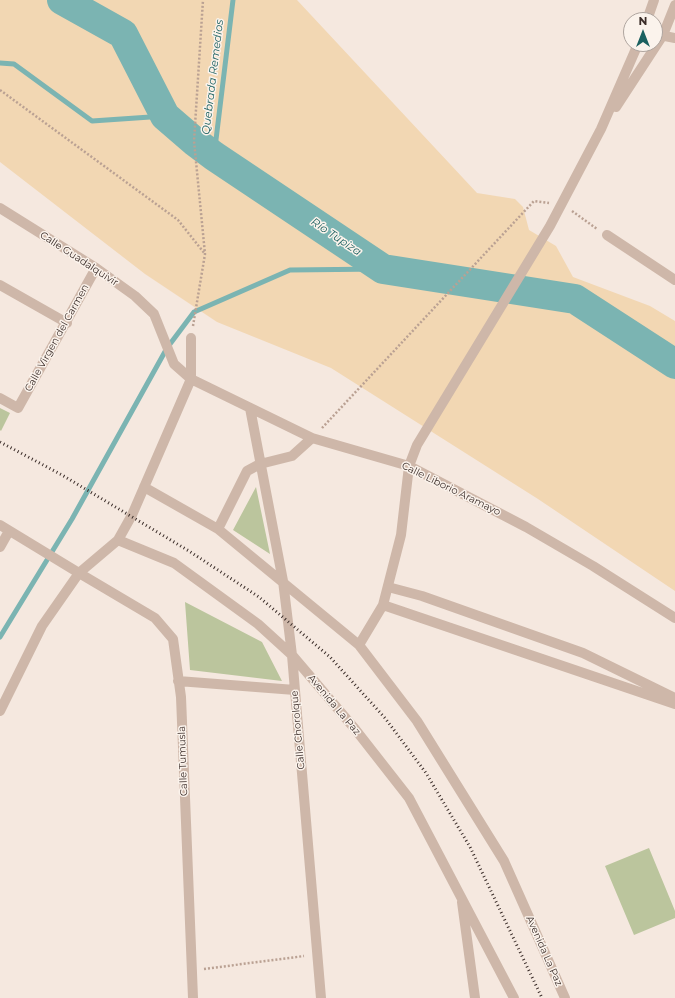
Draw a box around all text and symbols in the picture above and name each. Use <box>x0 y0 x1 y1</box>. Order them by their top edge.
north arrow <box>623 12 663 52</box>
text: N <box>639 14 647 28</box>
water label: Quebrada Remedios <box>199 19 227 135</box>
water label: Río Tupiza <box>308 215 364 259</box>
street label: Calle Guadalquivir <box>38 229 120 289</box>
street label: Calle Virgen del Carmen <box>22 282 92 394</box>
street label: Calle Liborio Aramayo <box>400 460 502 518</box>
street label: Avenida La Paz <box>305 672 363 738</box>
street label: Calle Chorolque <box>289 690 307 770</box>
street label: Calle Tumusla <box>176 726 190 796</box>
street label: Avenida La Paz <box>523 914 565 988</box>

